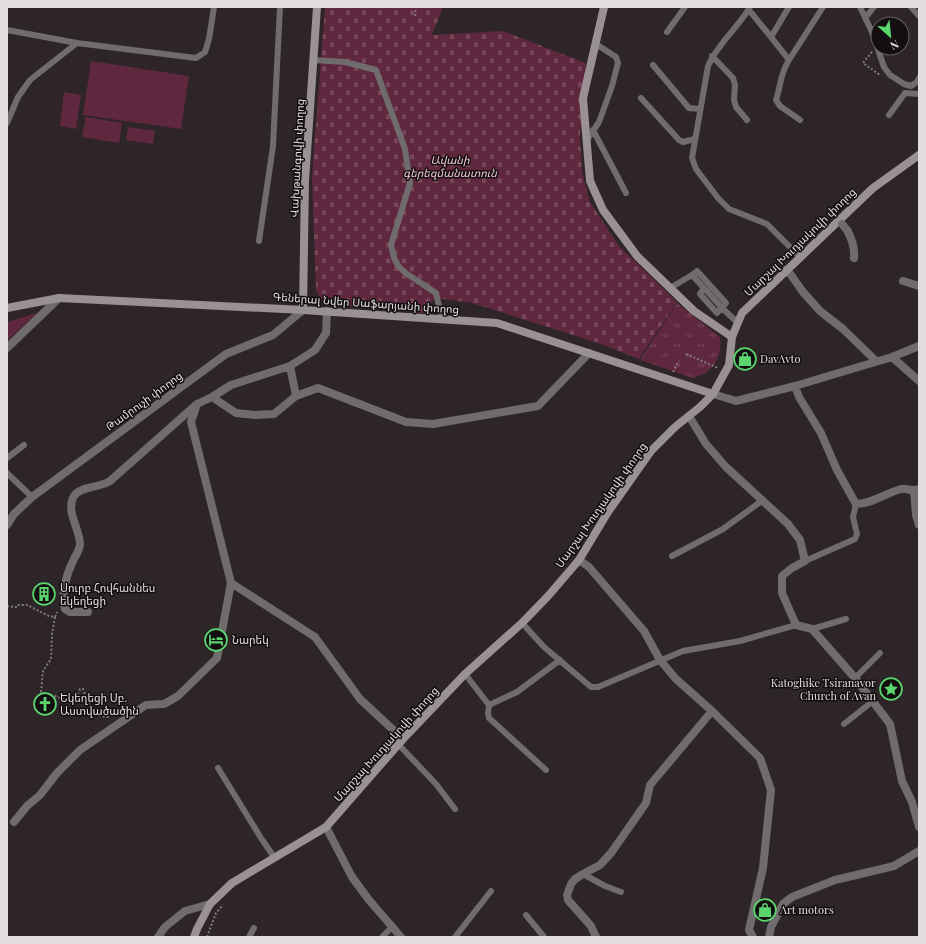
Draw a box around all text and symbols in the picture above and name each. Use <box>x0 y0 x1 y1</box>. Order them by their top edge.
north arrow <box>870 16 910 56</box>
text: N <box>888 37 902 54</box>
street label: Վախթանգովի փողոց <box>286 98 307 218</box>
park label: Ավանի գերեզմանատուն <box>403 152 497 180</box>
street label: Մարշալ Խուդյակովի փողոց <box>740 184 859 299</box>
street label: Գեներալ Նվեր Սաֆարյանի փողոց <box>272 289 460 316</box>
shop icon: DavAvto <box>732 346 758 372</box>
place label: DavAvto <box>760 351 800 366</box>
street label: Թամրուչի փողոց <box>102 368 185 434</box>
street label: Մարշալ Խուդյակովի փողոց <box>551 439 650 571</box>
place label: Սուրբ Հովհաննես եկեղեցի <box>60 580 155 608</box>
building icon: Սուրբ Հովհաննես եկեղեցի <box>31 581 57 607</box>
hotel icon: Նարեկ <box>203 627 229 653</box>
place label: Նարեկ <box>232 632 269 647</box>
place label: Katoghike Tsiranavor Church of Avan <box>771 675 876 703</box>
place icon: Katoghike Tsiranavor Church of Avan <box>878 676 904 702</box>
street label: Մարշալ Խուդյակովի փողոց <box>330 683 441 804</box>
place label: Եկեղեցի Սբ. Աստվածածին <box>60 690 139 718</box>
church icon: Եկեղեցի Սբ. Աստվածածին <box>32 691 58 717</box>
shop icon: Art motors <box>752 897 778 923</box>
place label: Art motors <box>779 902 834 917</box>

